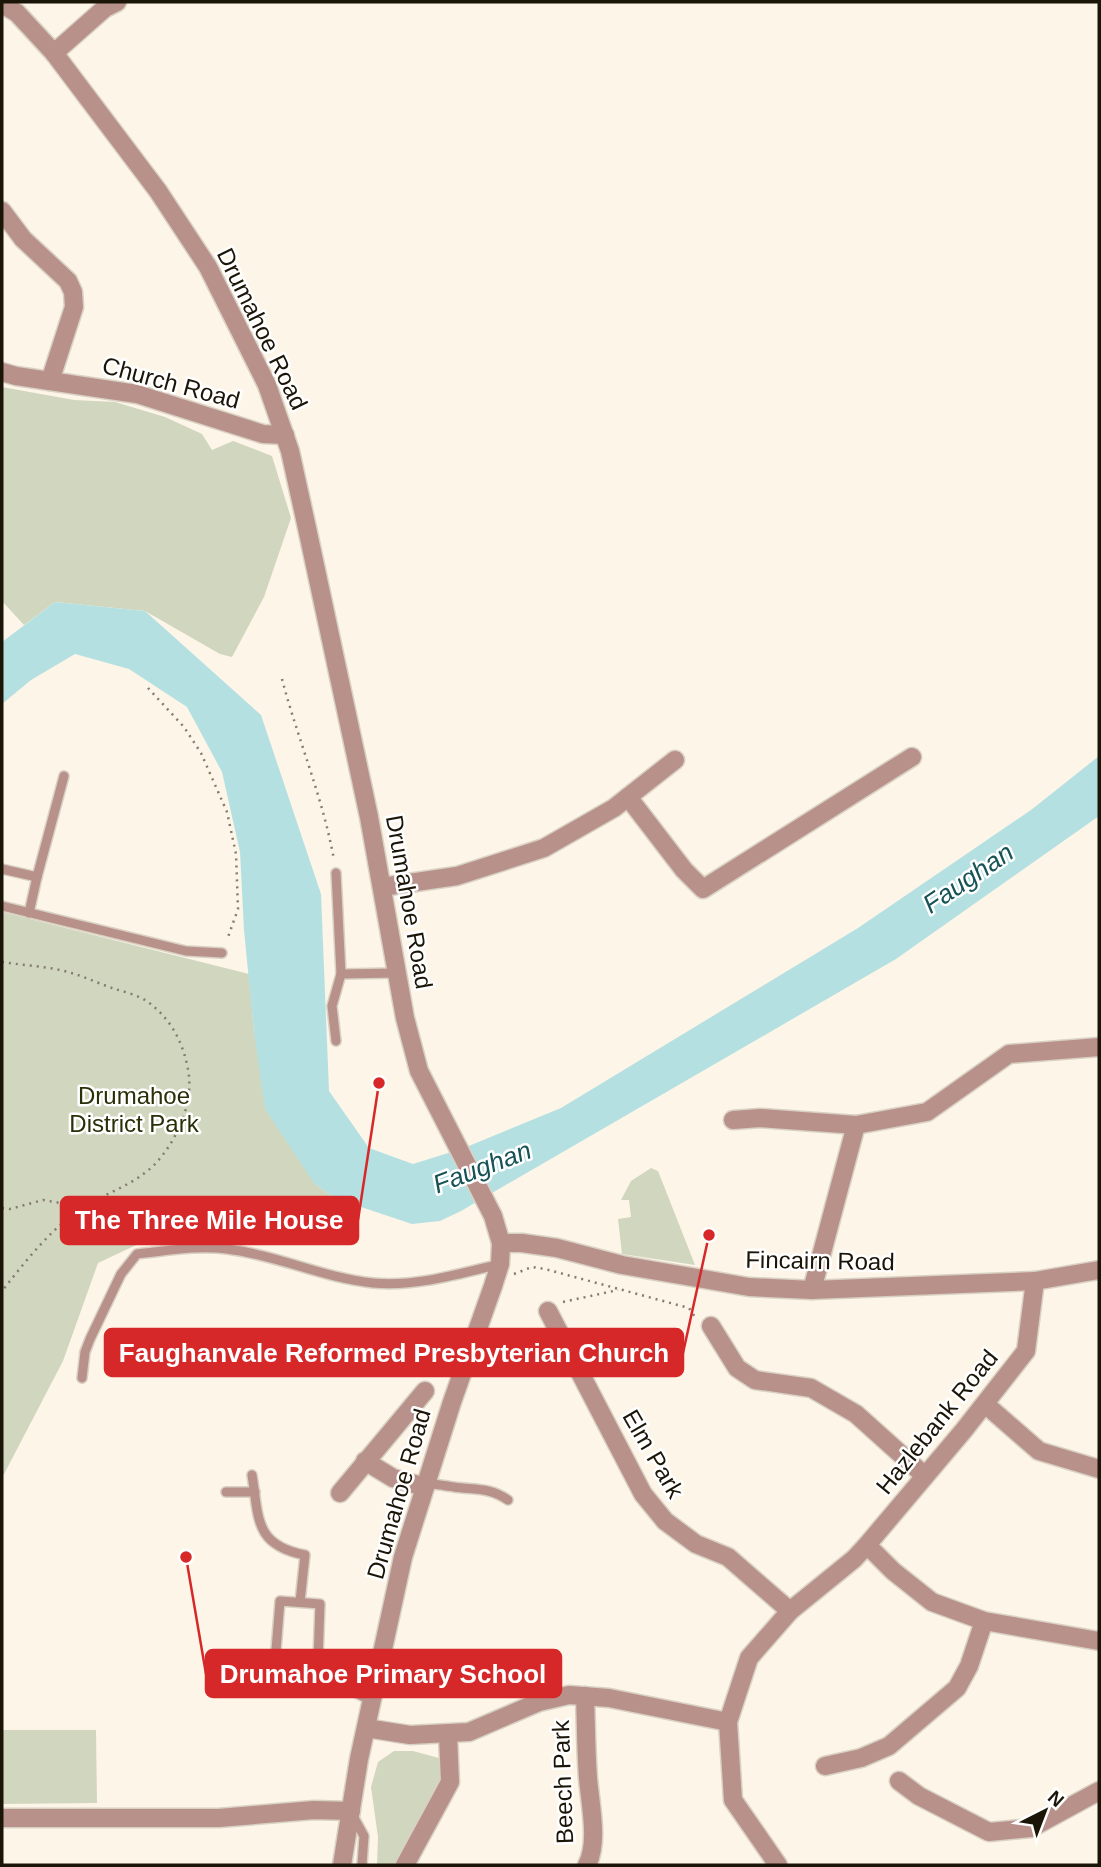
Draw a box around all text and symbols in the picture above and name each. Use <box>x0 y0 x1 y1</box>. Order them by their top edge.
street label: Drumahoe Road <box>212 244 313 414</box>
street label: Church Road <box>99 351 243 414</box>
street label: Drumahoe Road <box>381 813 438 991</box>
water label: Faughan <box>917 837 1019 919</box>
park label: Drumahoe District Park <box>69 1082 200 1137</box>
water label: Faughan <box>429 1135 535 1199</box>
callout: The Three Mile House <box>61 1197 358 1244</box>
text: The Three Mile House <box>75 1205 343 1235</box>
street label: Fincairn Road <box>745 1246 895 1275</box>
callout: Faughanvale Reformed Presbyterian Church <box>105 1329 683 1376</box>
text: Faughanvale Reformed Presbyterian Church <box>119 1338 669 1368</box>
street label: Hazlebank Road <box>870 1344 1003 1499</box>
street label: Drumahoe Road <box>361 1405 436 1582</box>
street label: Elm Park <box>617 1405 690 1504</box>
callout: Drumahoe Primary School <box>206 1650 561 1697</box>
text: Drumahoe Primary School <box>220 1659 546 1689</box>
street label: Beech Park <box>547 1719 578 1844</box>
north arrow <box>1010 1776 1080 1846</box>
text: N <box>1044 1786 1068 1811</box>

